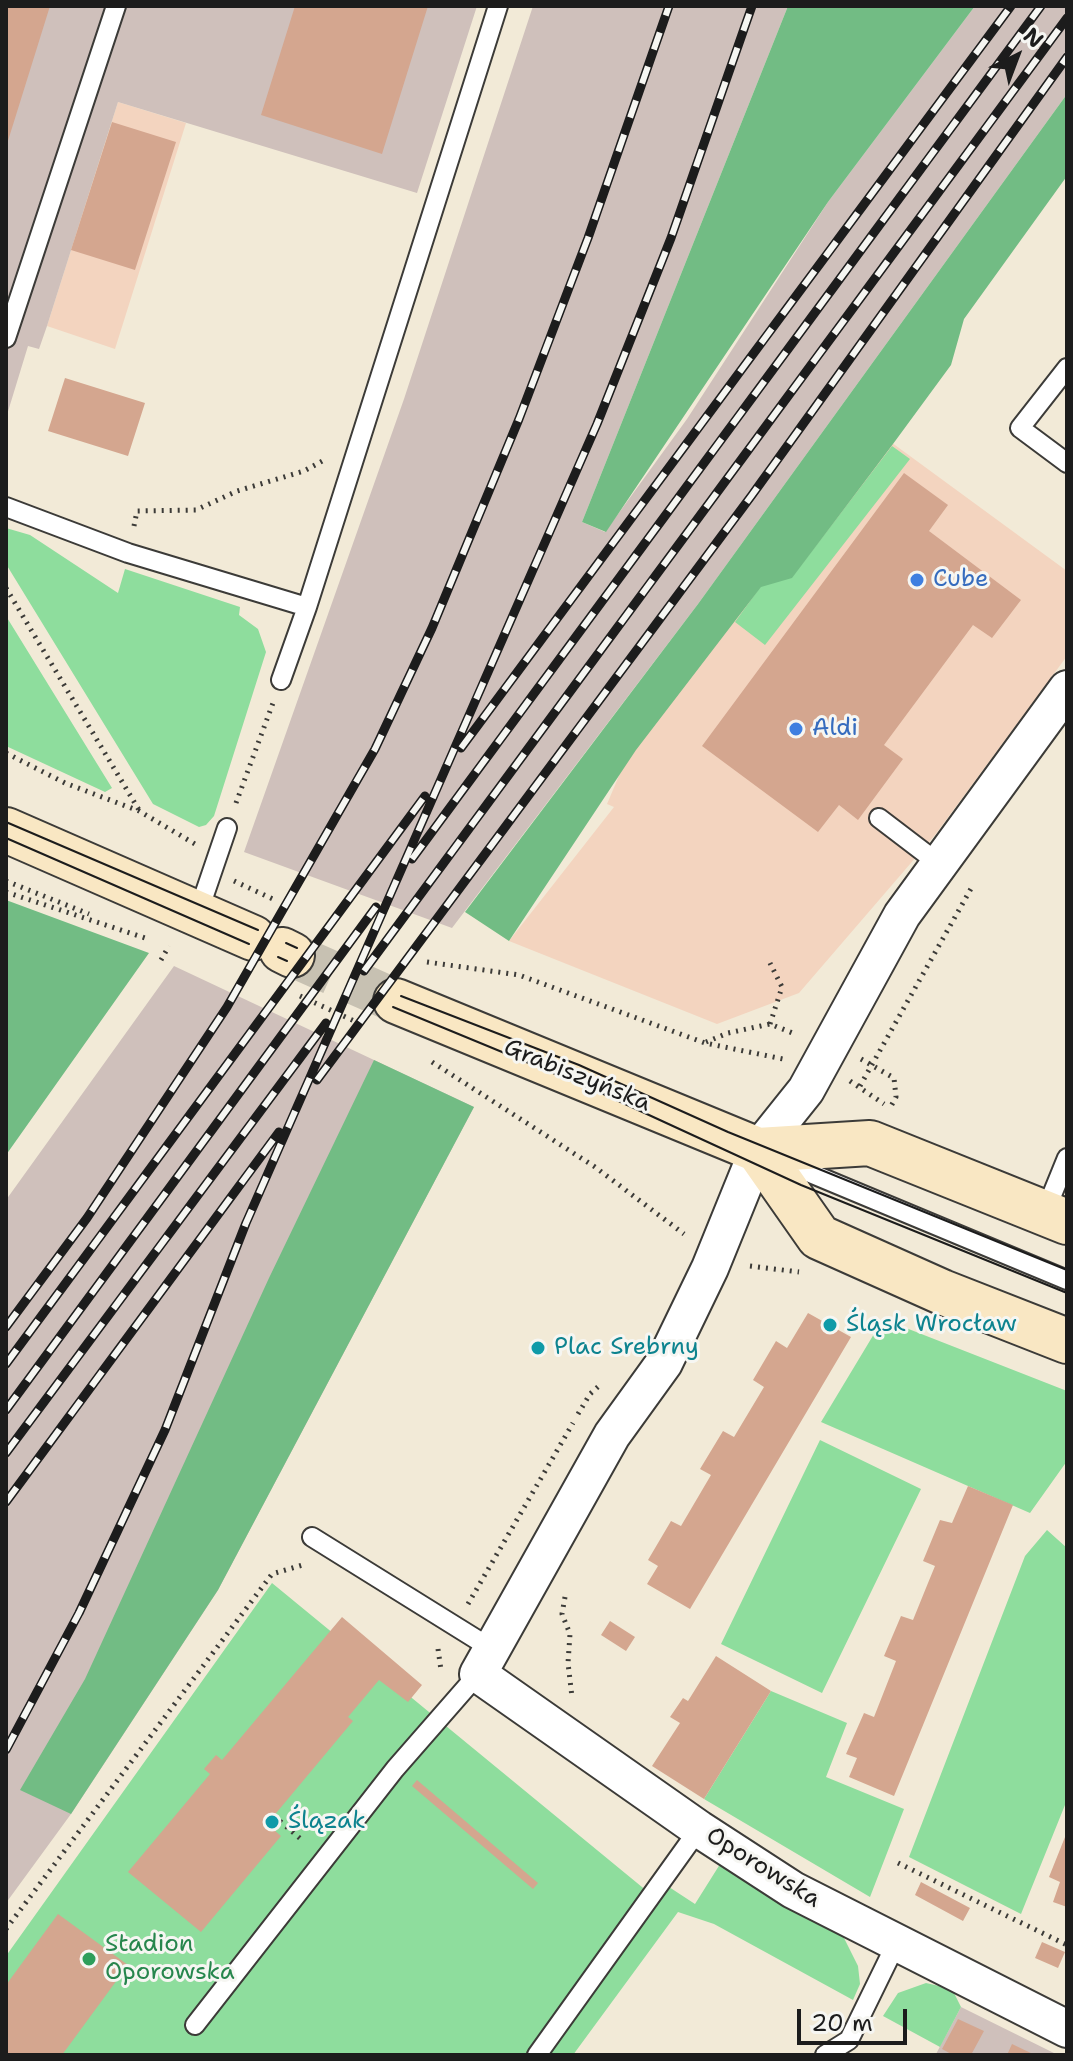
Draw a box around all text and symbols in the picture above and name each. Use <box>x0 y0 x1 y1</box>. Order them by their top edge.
north arrow <box>977 16 1057 96</box>
text: N <box>1017 21 1050 54</box>
place label: Cube <box>933 566 989 594</box>
marker: Cube <box>908 571 926 589</box>
place label: Aldi <box>812 715 858 743</box>
marker: Aldi <box>787 720 805 738</box>
street label: Grabiszyńska <box>499 1033 655 1119</box>
place label: Śląsk Wrocław <box>846 1311 1017 1339</box>
marker: Śląsk Wrocław <box>821 1316 839 1334</box>
place label: Plac Srebrny <box>554 1334 699 1362</box>
marker: Plac Srebrny <box>529 1339 547 1357</box>
place label: Ślązak <box>288 1808 366 1836</box>
marker: Ślązak <box>263 1813 281 1831</box>
street label: Oporowska <box>700 1821 826 1915</box>
place label: Stadion Oporowska <box>105 1931 235 1987</box>
marker: Stadion Oporowska <box>80 1950 98 1968</box>
scale bar <box>801 1993 911 2043</box>
text: 20 m <box>811 2007 873 2039</box>

